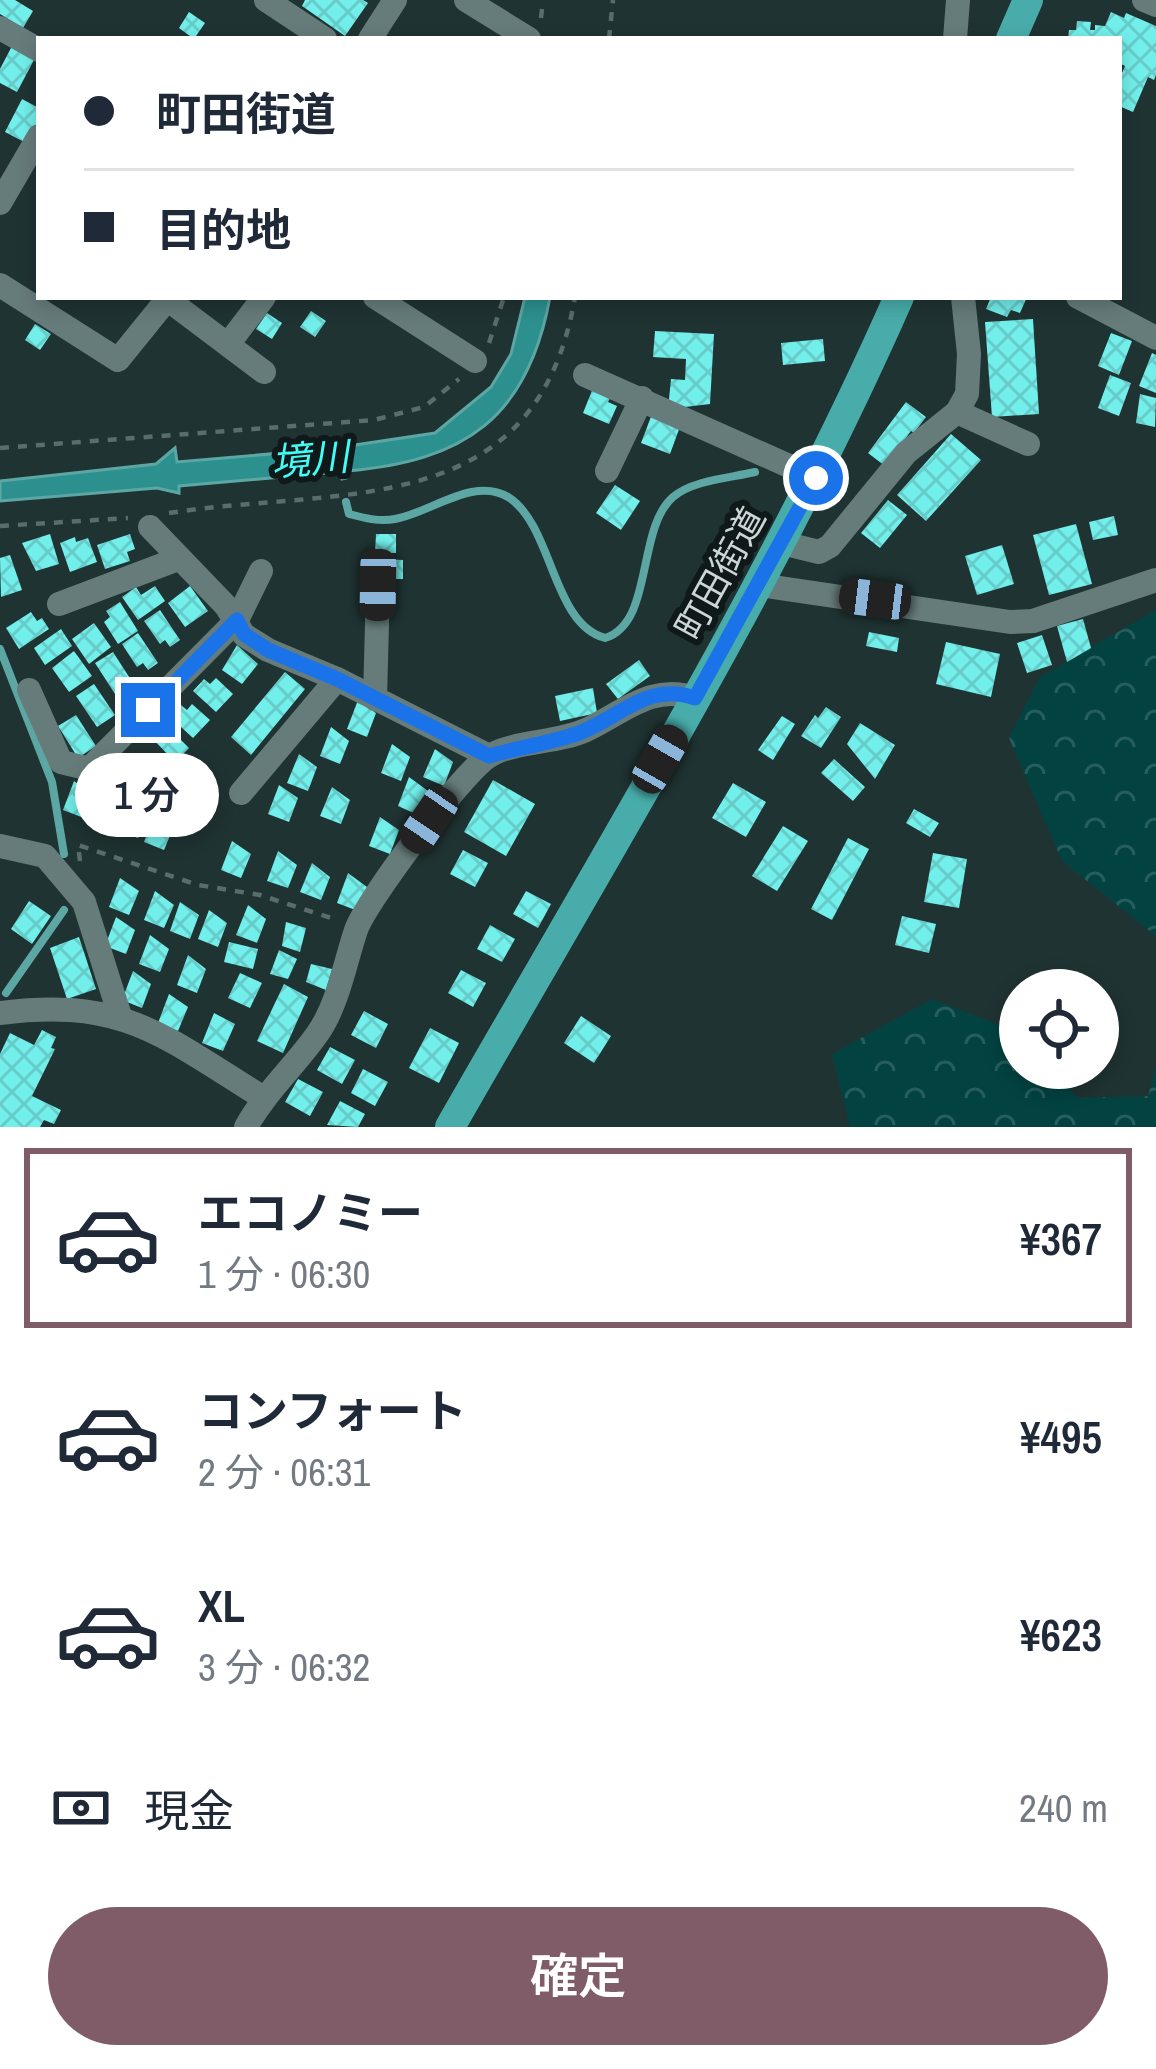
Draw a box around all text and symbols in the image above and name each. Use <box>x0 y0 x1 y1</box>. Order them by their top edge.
text: 町田街道 <box>156 83 336 144</box>
text: 目的地 <box>156 199 291 260</box>
water label: 境川 <box>269 429 355 488</box>
route start <box>789 451 843 505</box>
street label: 町田街道 <box>664 498 776 648</box>
car <box>359 549 397 621</box>
car <box>837 577 913 621</box>
route end <box>121 683 175 737</box>
car <box>626 719 694 799</box>
callout: 1 分 <box>76 752 220 836</box>
text: 1 分 <box>114 769 180 821</box>
car <box>394 780 464 860</box>
map controls <box>999 969 1119 1089</box>
button: locate <box>999 969 1119 1089</box>
text: エコノミー <box>198 1182 423 1243</box>
icon: car <box>54 1184 162 1292</box>
text: ¥367 <box>1020 1208 1102 1269</box>
text: 1 分 · 06:30 <box>198 1248 370 1300</box>
text: コンフォート <box>198 1380 467 1441</box>
icon: car <box>54 1382 162 1490</box>
text: ¥495 <box>1020 1406 1102 1467</box>
text: 2 分 · 06:31 <box>198 1446 370 1498</box>
text: XL <box>198 1575 245 1636</box>
icon: car <box>54 1580 162 1688</box>
text: ¥623 <box>1020 1604 1102 1665</box>
text: 3 分 · 06:32 <box>198 1641 370 1693</box>
icon: cash <box>48 1775 114 1841</box>
text: 現金 <box>144 1780 234 1841</box>
text: 240 m <box>1019 1782 1108 1834</box>
button: 確定 <box>48 1907 1108 2045</box>

